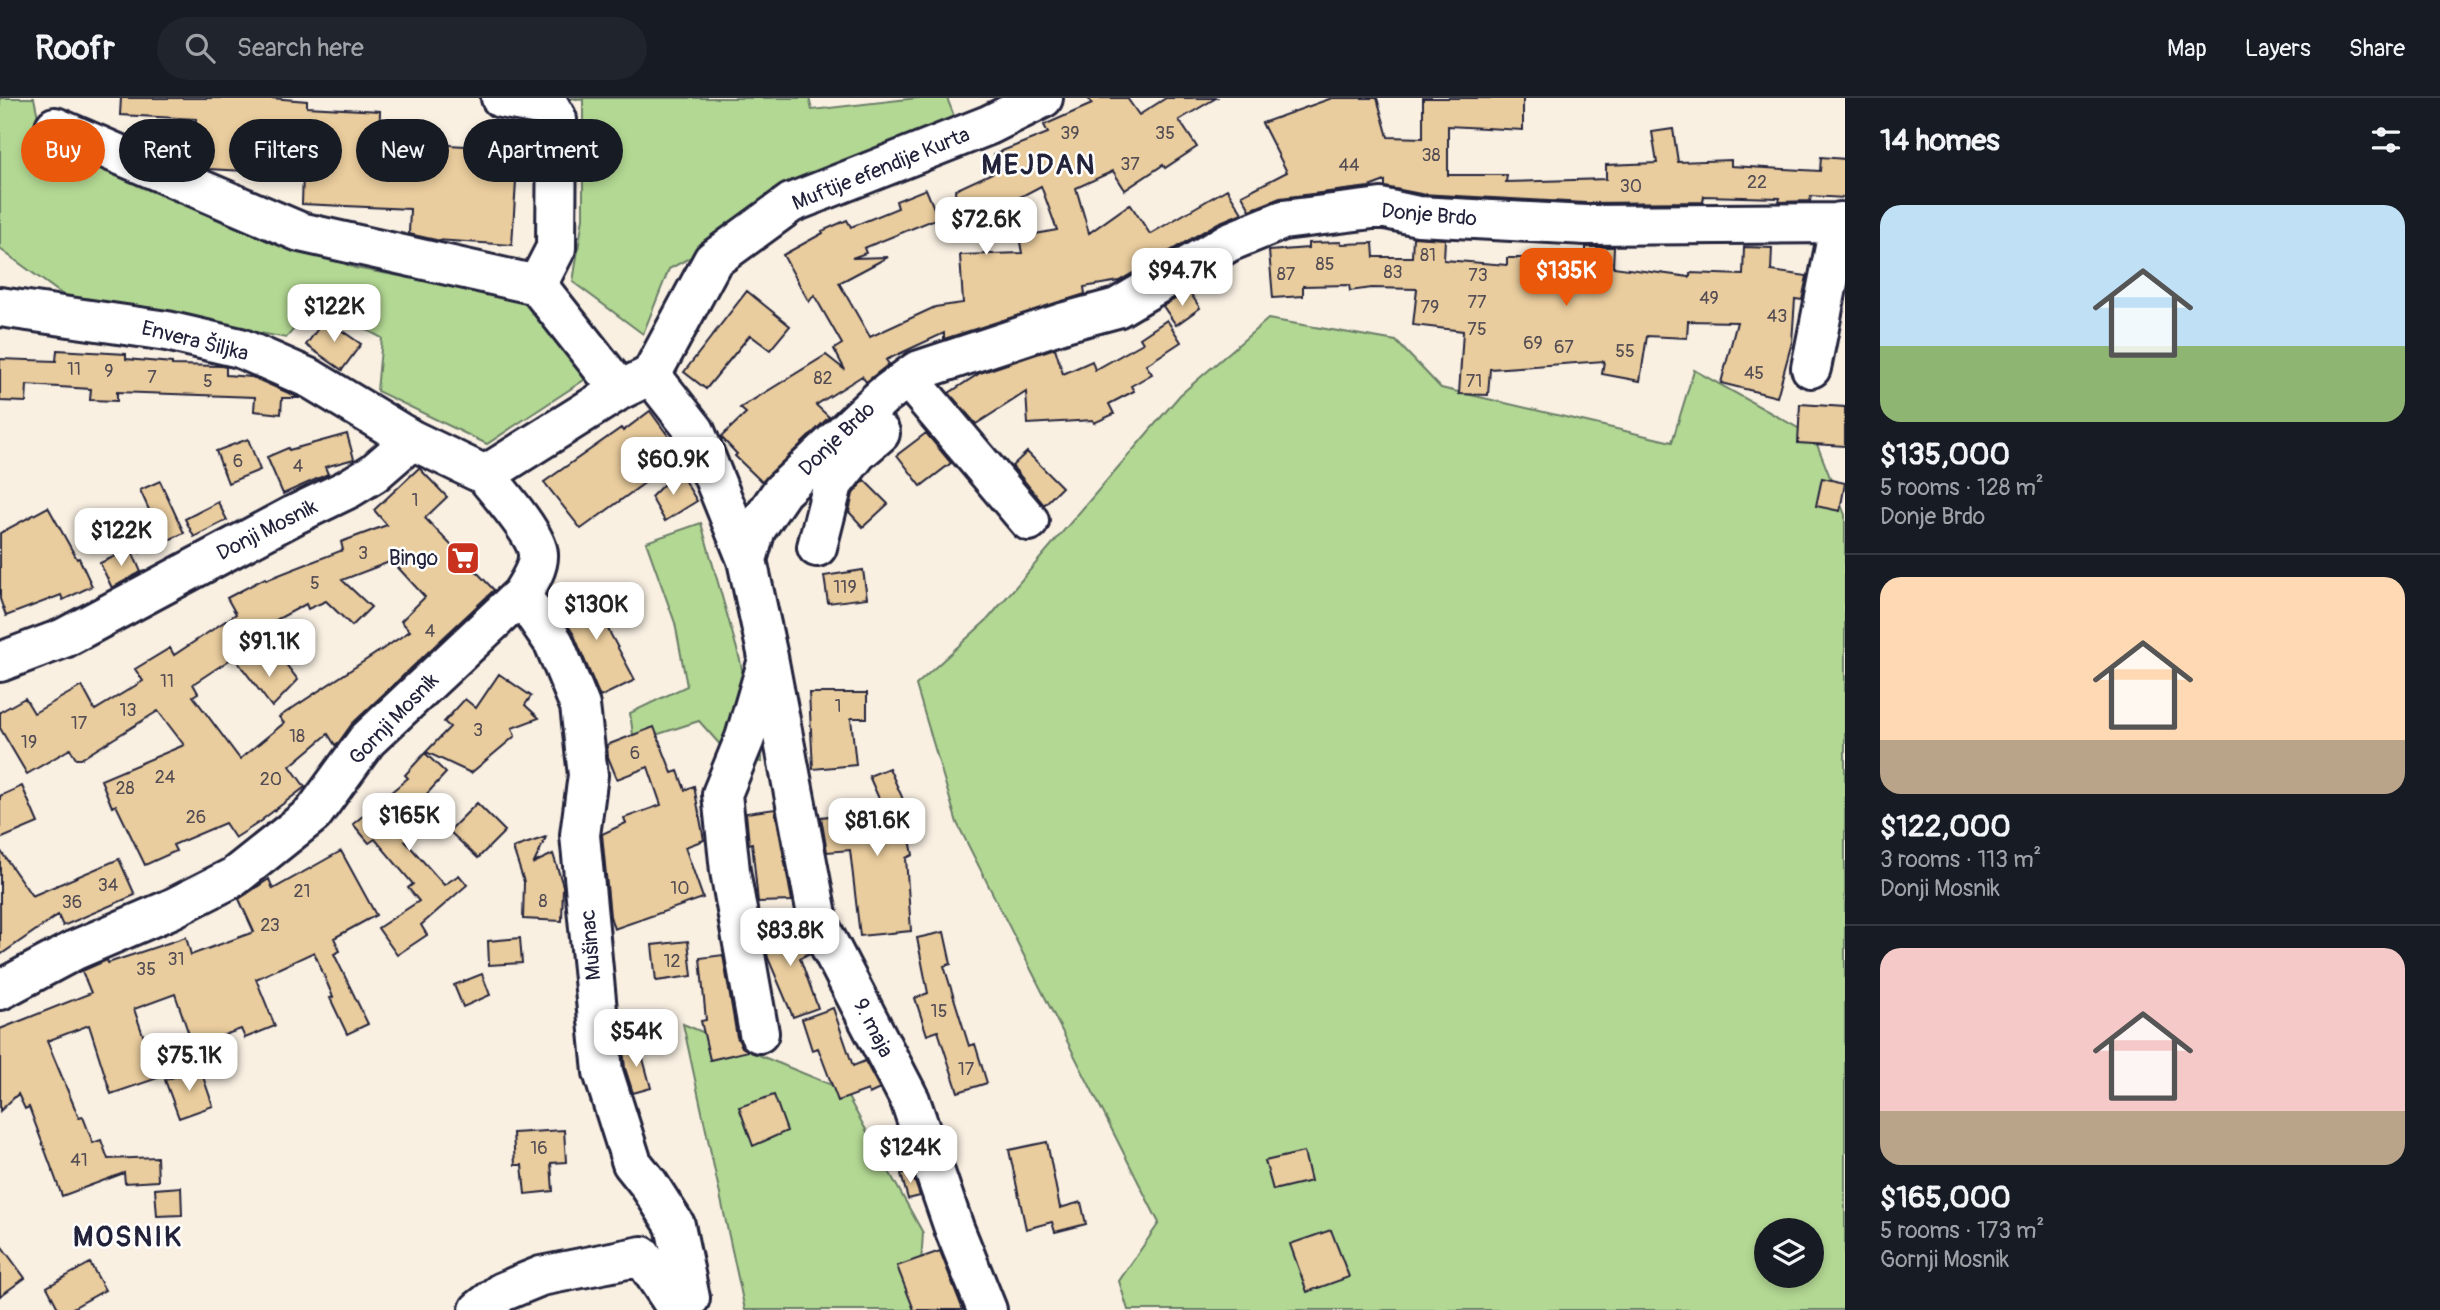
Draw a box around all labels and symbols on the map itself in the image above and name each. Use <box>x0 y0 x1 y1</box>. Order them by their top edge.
street label: Muftije efendije Kurta <box>788 121 974 217</box>
house number: 39 <box>1060 122 1080 145</box>
house number: 35 <box>1155 122 1175 145</box>
house number: 38 <box>1421 144 1441 167</box>
district label: MEJDAN <box>982 148 1096 183</box>
house number: 37 <box>1120 153 1140 176</box>
house number: 44 <box>1339 154 1360 177</box>
house number: 22 <box>1747 171 1767 194</box>
house number: 30 <box>1620 175 1642 198</box>
street label: Donje Brdo <box>1380 197 1478 233</box>
pin: $72.6K <box>929 198 1043 257</box>
house number: 81 <box>1420 244 1436 267</box>
pin: $94.7K <box>1125 248 1239 308</box>
pin: $135K <box>1517 248 1615 308</box>
house number: 85 <box>1316 253 1334 276</box>
house number: 83 <box>1383 261 1403 284</box>
house number: 87 <box>1277 263 1296 286</box>
house number: 73 <box>1468 264 1488 287</box>
pin: $122K <box>285 285 383 344</box>
house number: 49 <box>1699 287 1719 310</box>
house number: 77 <box>1467 291 1487 314</box>
house number: 79 <box>1421 296 1439 319</box>
house number: 43 <box>1767 305 1787 328</box>
street label: Envera Šiljka <box>139 314 252 367</box>
house number: 75 <box>1467 318 1487 341</box>
house number: 69 <box>1523 332 1543 355</box>
house number: 67 <box>1554 336 1574 359</box>
house number: 55 <box>1615 340 1635 363</box>
house number: 11 <box>67 358 81 381</box>
house number: 9 <box>104 360 114 383</box>
house number: 45 <box>1744 362 1764 385</box>
house number: 7 <box>147 366 157 389</box>
house number: 82 <box>813 367 833 390</box>
house number: 5 <box>203 370 213 393</box>
house number: 71 <box>1466 370 1482 393</box>
street label: Donje Brdo <box>793 396 881 482</box>
pin: $60.9K <box>616 438 730 497</box>
house number: 6 <box>233 450 243 473</box>
house number: 4 <box>293 455 304 478</box>
house number: 1 <box>411 489 419 512</box>
street label: Donji Mosnik <box>212 493 322 567</box>
pin: $122K <box>72 508 170 568</box>
supermarket icon: Bingo <box>444 539 482 577</box>
house number: 3 <box>358 542 368 565</box>
place label: Bingo <box>389 545 438 572</box>
house number: 5 <box>310 572 320 595</box>
house number: 119 <box>833 576 857 599</box>
pin: $130K <box>547 582 645 642</box>
pin: $91.1K <box>212 620 326 679</box>
house number: 4 <box>425 620 436 643</box>
street label: Gornji Mosnik <box>343 667 445 771</box>
house number: 11 <box>160 670 174 693</box>
house number: 1 <box>834 695 842 718</box>
house number: 13 <box>119 699 137 722</box>
house number: 17 <box>71 712 88 735</box>
house number: 3 <box>473 719 483 742</box>
house number: 18 <box>289 725 305 748</box>
house number: 19 <box>21 731 37 754</box>
house number: 6 <box>630 742 640 765</box>
house number: 24 <box>155 766 176 789</box>
house number: 20 <box>260 768 282 791</box>
house number: 28 <box>115 777 135 800</box>
pin: $165K <box>360 794 458 853</box>
pin: $81.6K <box>820 798 934 858</box>
house number: 26 <box>186 806 206 829</box>
house number: 34 <box>98 874 119 897</box>
house number: 10 <box>670 877 690 900</box>
house number: 21 <box>293 880 311 903</box>
house number: 8 <box>538 890 548 913</box>
house number: 36 <box>62 891 82 914</box>
street label: Mušinac <box>574 908 608 982</box>
pin: $83.8K <box>733 908 847 968</box>
house number: 23 <box>260 914 280 937</box>
house number: 31 <box>167 948 185 971</box>
house number: 12 <box>663 950 681 973</box>
house number: 35 <box>136 958 156 981</box>
street label: 9. maja <box>847 994 899 1062</box>
house number: 15 <box>931 1000 947 1023</box>
pin: $54K <box>595 1010 677 1069</box>
pin: $75.1K <box>132 1034 246 1093</box>
house number: 17 <box>958 1058 975 1081</box>
pin: $124K <box>861 1126 959 1185</box>
house number: 16 <box>530 1137 548 1160</box>
house number: 41 <box>70 1149 88 1172</box>
district label: MOSNIK <box>73 1220 183 1255</box>

